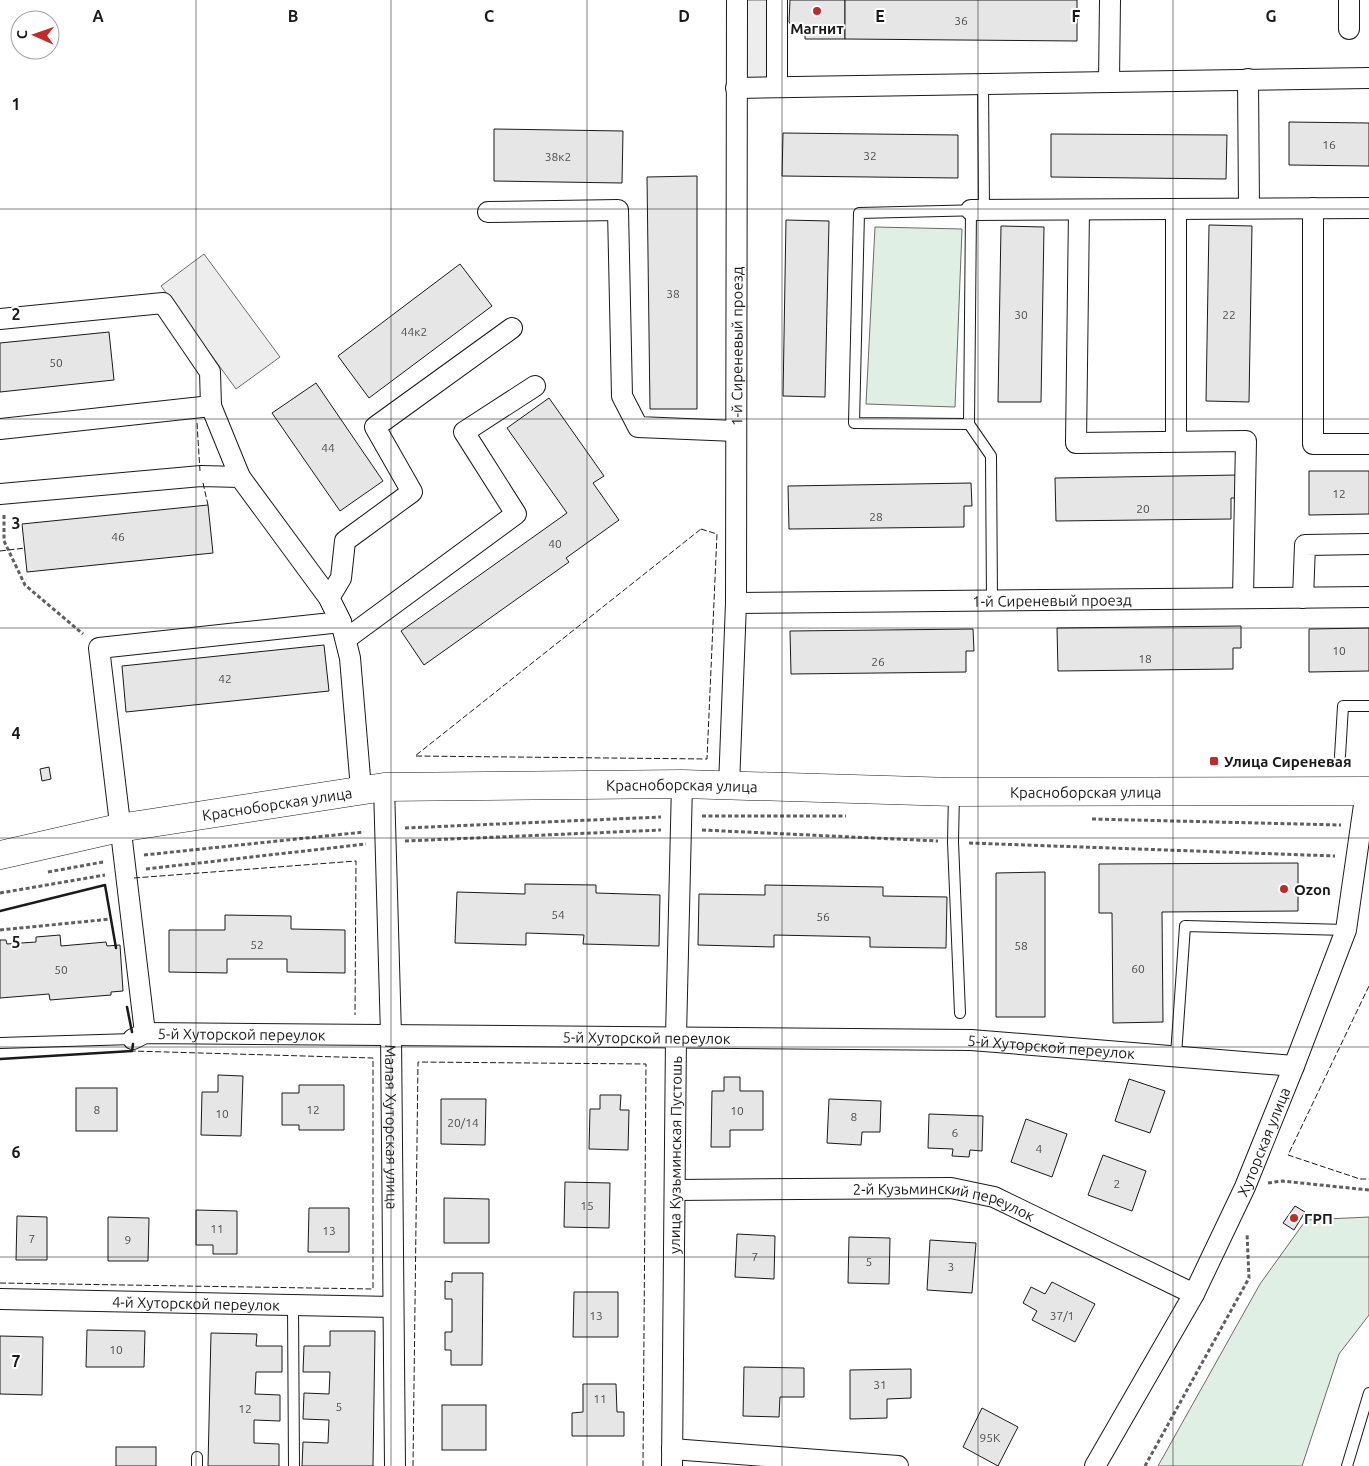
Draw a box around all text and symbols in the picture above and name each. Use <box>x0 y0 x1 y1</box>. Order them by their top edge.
marker: Магнит <box>811 5 823 17</box>
text: A <box>92 7 104 25</box>
text: B <box>288 7 298 25</box>
text: C <box>484 7 494 25</box>
text: D <box>678 7 690 25</box>
text: E <box>875 7 885 25</box>
text: F <box>1072 7 1081 25</box>
text: G <box>1265 7 1277 25</box>
north arrow <box>10 10 60 60</box>
house number: 36 <box>954 14 968 27</box>
place label: Магнит <box>790 20 844 37</box>
text: С <box>14 30 30 39</box>
text: 1 <box>11 95 21 113</box>
house number: 16 <box>1322 138 1336 151</box>
house number: 32 <box>863 149 877 162</box>
house number: 38к2 <box>545 150 571 163</box>
street label: 1-й Сиреневый проезд <box>728 266 745 426</box>
house number: 38 <box>666 287 680 300</box>
text: 2 <box>11 305 21 323</box>
house number: 30 <box>1014 308 1028 321</box>
house number: 22 <box>1222 308 1236 321</box>
house number: 44к2 <box>401 325 427 338</box>
house number: 50 <box>49 356 63 369</box>
house number: 44 <box>321 441 335 454</box>
house number: 12 <box>1332 487 1346 500</box>
house number: 20 <box>1136 502 1150 515</box>
house number: 28 <box>869 510 883 523</box>
text: 3 <box>11 514 21 532</box>
house number: 46 <box>111 530 125 543</box>
house number: 40 <box>548 537 562 550</box>
street label: 1-й Сиреневый проезд <box>972 591 1132 609</box>
house number: 10 <box>1332 644 1346 657</box>
house number: 18 <box>1138 652 1152 665</box>
house number: 26 <box>871 655 885 668</box>
house number: 42 <box>218 672 232 685</box>
text: 4 <box>11 724 21 742</box>
place label: Улица Сиреневая <box>1224 753 1351 770</box>
marker: Улица Сиреневая <box>1208 755 1220 767</box>
street label: Красноборская улица <box>606 775 758 795</box>
street label: Красноборская улица <box>1010 783 1161 800</box>
street label: Красноборская улица <box>201 784 353 824</box>
place label: Ozon <box>1294 881 1331 898</box>
marker: Ozon <box>1278 883 1290 895</box>
house number: 54 <box>551 908 565 921</box>
house number: 56 <box>816 910 830 923</box>
text: 5 <box>11 933 21 951</box>
house number: 52 <box>250 938 264 951</box>
house number: 58 <box>1014 939 1028 952</box>
house number: 60 <box>1131 962 1145 975</box>
house number: 50 <box>54 963 68 976</box>
street label: 5-й Хуторской переулок <box>158 1025 326 1043</box>
street label: 5-й Хуторской переулок <box>563 1028 731 1046</box>
street label: 5-й Хуторской переулок <box>967 1031 1136 1062</box>
street label: Малая Хуторская улица <box>383 1044 401 1209</box>
street label: улица Кузьминская Пустошь <box>665 1056 684 1254</box>
street label: Хуторская улица <box>1233 1085 1293 1199</box>
house number: 8 <box>94 1103 101 1116</box>
house number: 12 <box>306 1103 320 1116</box>
house number: 10 <box>730 1104 744 1117</box>
house number: 10 <box>215 1107 229 1120</box>
house number: 8 <box>851 1110 858 1123</box>
house number: 20/14 <box>447 1116 479 1129</box>
house number: 6 <box>952 1126 959 1139</box>
house number: 4 <box>1036 1142 1043 1155</box>
text: 6 <box>11 1143 21 1161</box>
house number: 2 <box>1114 1177 1120 1190</box>
street label: 2-й Кузьминский переулок <box>853 1179 1038 1224</box>
house number: 15 <box>580 1199 594 1212</box>
place label: ГРП <box>1304 1210 1333 1227</box>
marker: ГРП <box>1288 1212 1300 1224</box>
house number: 11 <box>210 1222 224 1235</box>
house number: 13 <box>322 1224 336 1237</box>
house number: 7 <box>29 1232 35 1245</box>
house number: 9 <box>125 1233 131 1246</box>
house number: 7 <box>752 1250 758 1263</box>
house number: 5 <box>866 1255 872 1268</box>
house number: 3 <box>948 1260 954 1273</box>
street label: 4-й Хуторской переулок <box>112 1293 280 1313</box>
house number: 13 <box>589 1309 603 1322</box>
house number: 37/1 <box>1050 1309 1074 1322</box>
house number: 10 <box>109 1343 123 1356</box>
text: 7 <box>11 1352 21 1370</box>
house number: 31 <box>873 1378 887 1391</box>
house number: 11 <box>593 1392 607 1405</box>
house number: 5 <box>336 1400 342 1413</box>
house number: 12 <box>238 1402 252 1415</box>
house number: 95К <box>980 1431 1001 1444</box>

